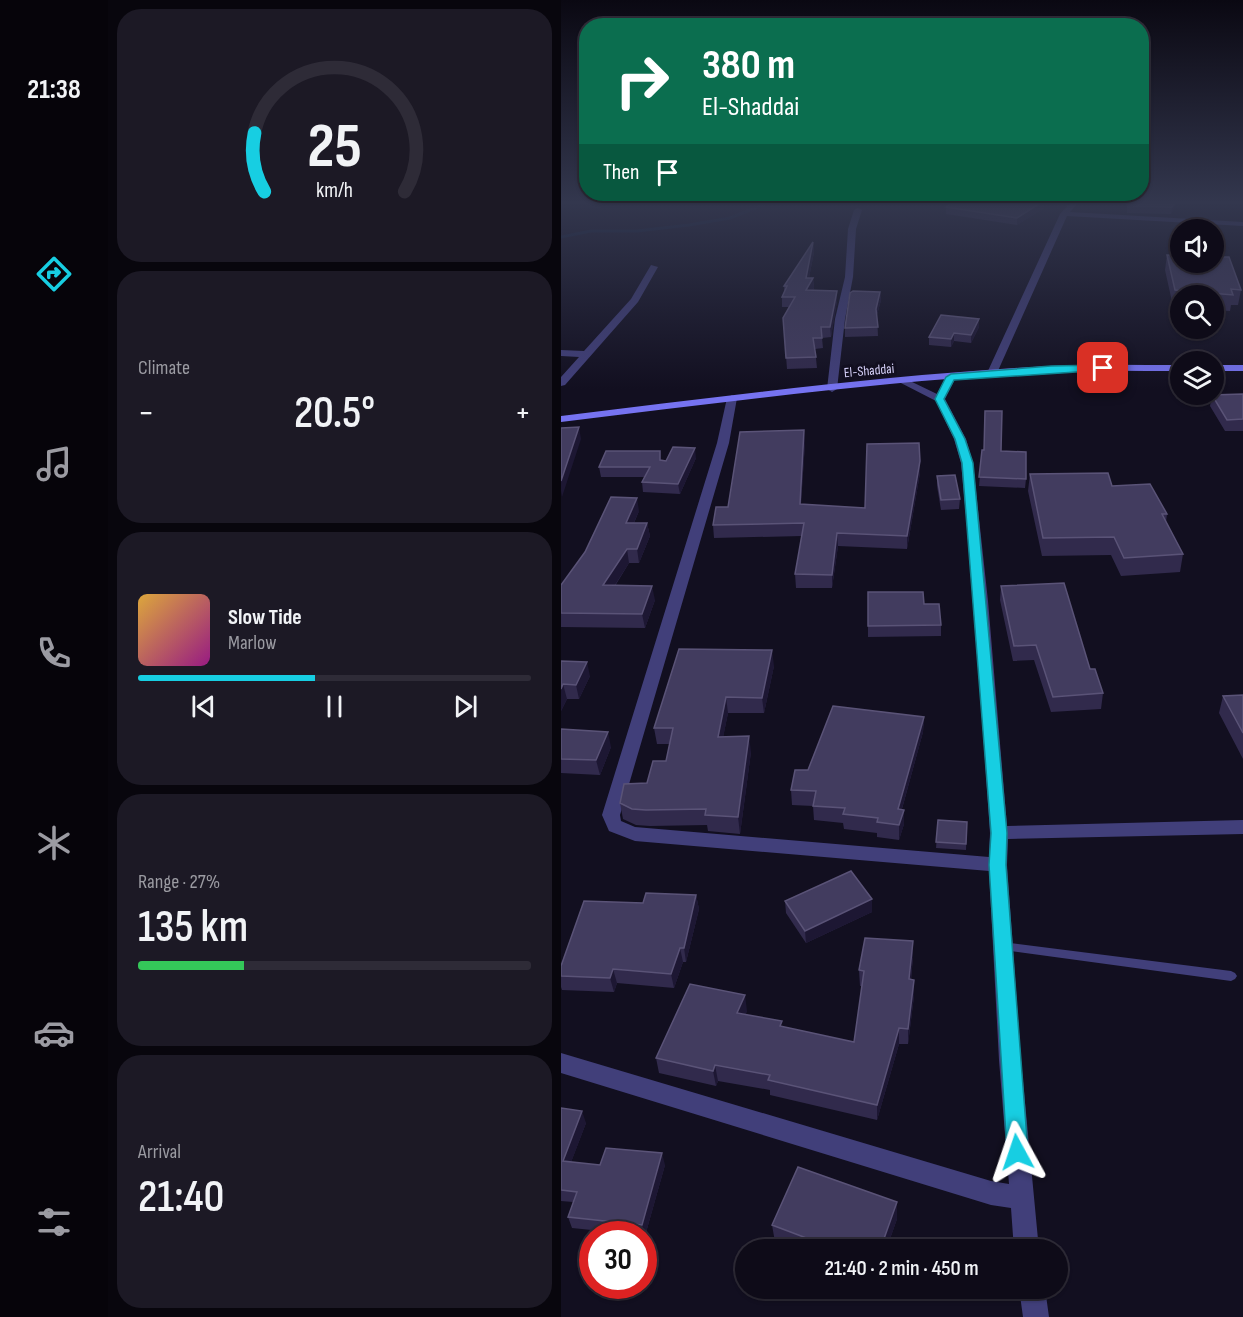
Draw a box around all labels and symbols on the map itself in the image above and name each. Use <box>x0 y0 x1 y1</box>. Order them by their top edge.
pin <box>1077 342 1128 393</box>
street label: El-Shaddai <box>843 360 895 381</box>
position arrow <box>985 1120 1049 1184</box>
speed limit sign: 30 <box>579 1221 657 1299</box>

